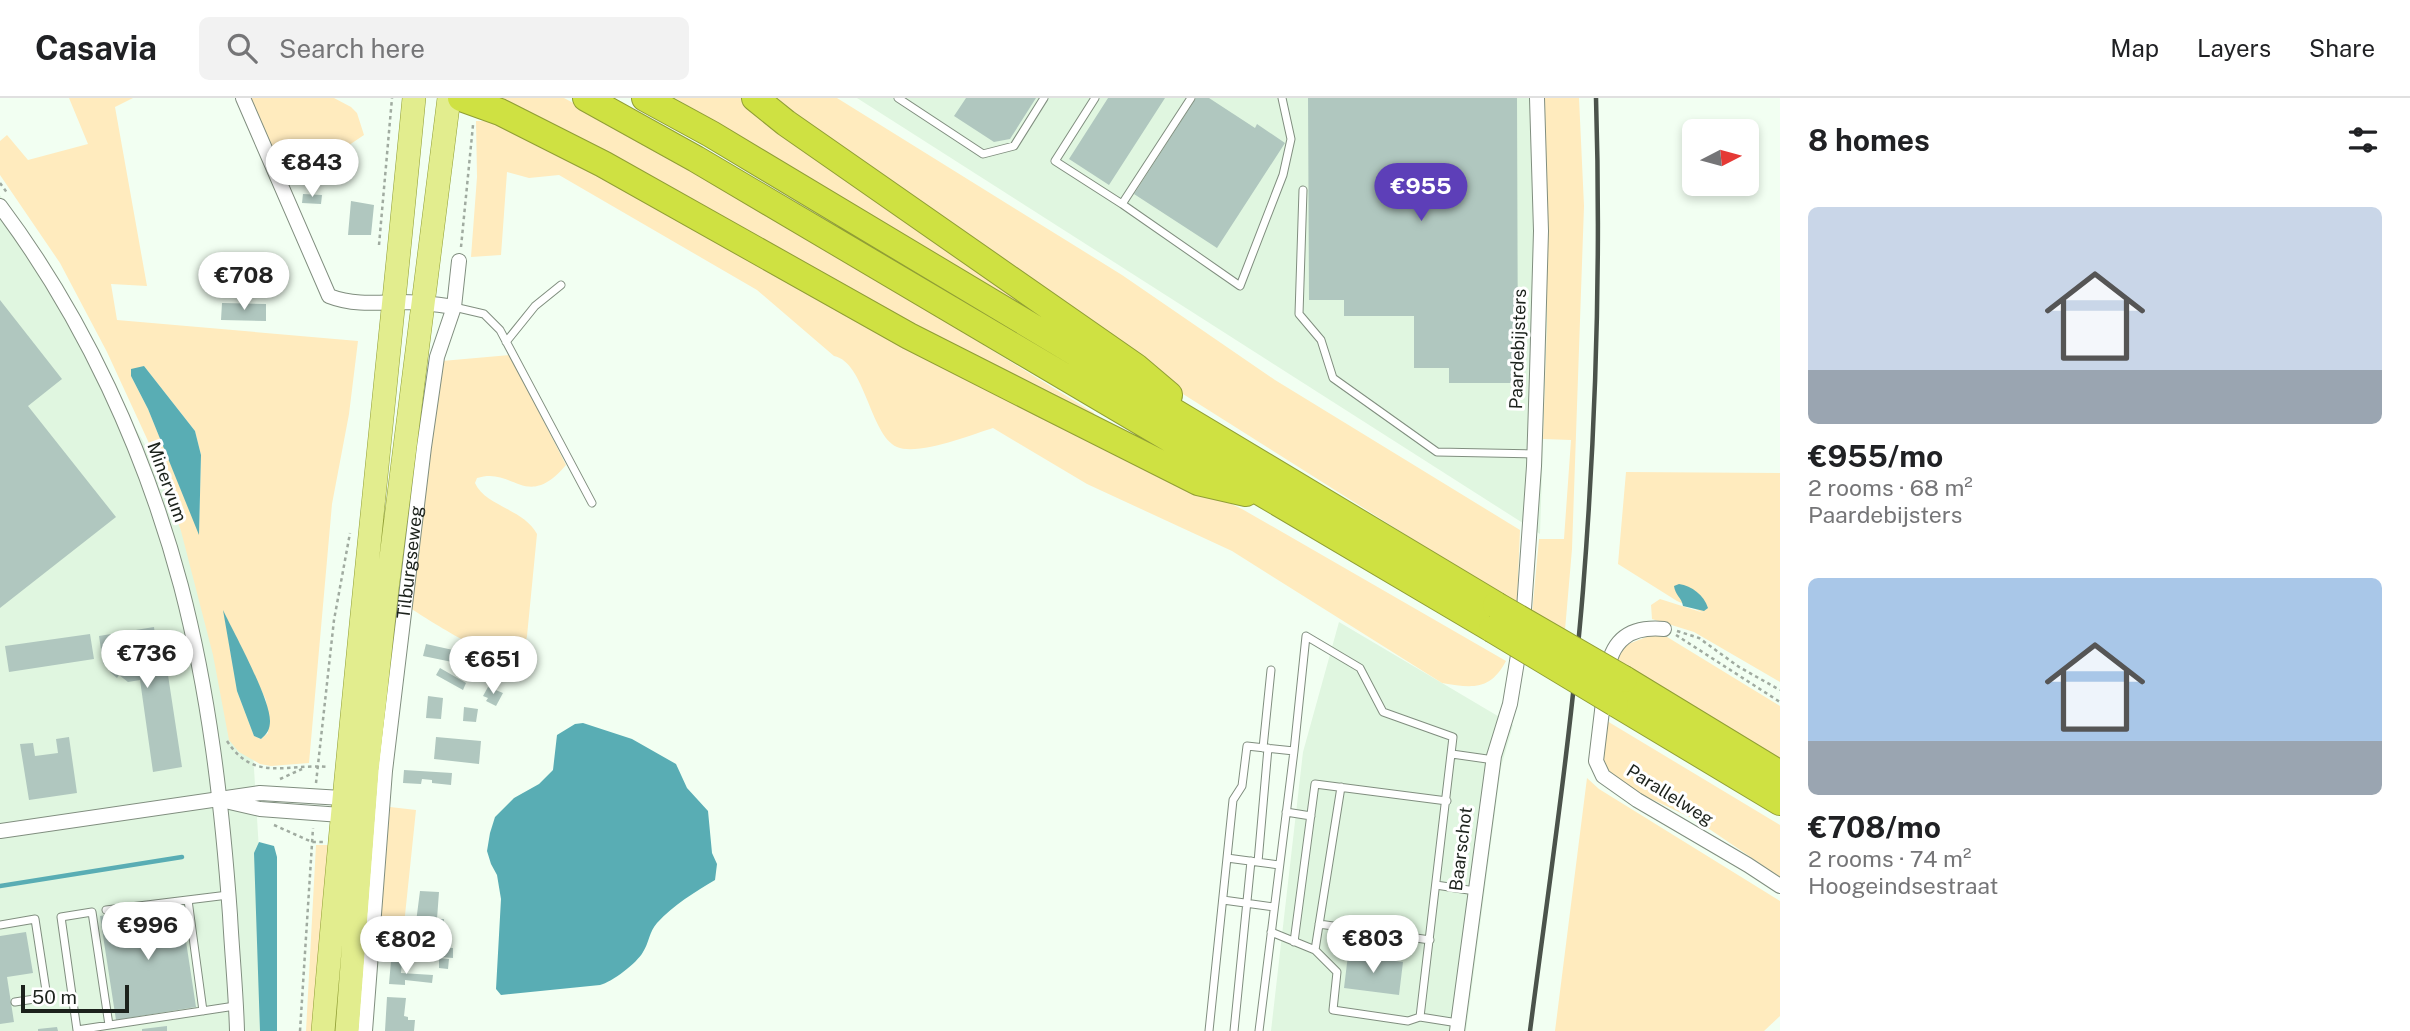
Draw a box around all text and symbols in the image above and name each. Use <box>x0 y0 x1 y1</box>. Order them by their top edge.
search box <box>199 17 689 80</box>
text: Casavia <box>35 29 157 67</box>
icon: search <box>223 29 261 67</box>
text: Search here <box>279 33 425 64</box>
text: Map <box>2110 34 2159 62</box>
text: Layers <box>2197 34 2271 62</box>
text: Share <box>2309 34 2375 62</box>
north arrow <box>1682 119 1759 196</box>
map controls <box>1682 119 1759 196</box>
icon: filters <box>2344 121 2382 159</box>
text: 8 homes <box>1808 122 1930 158</box>
pin: €843 <box>271 140 353 199</box>
text: €843 <box>282 148 342 175</box>
pin: €955 <box>1380 164 1462 223</box>
text: €955 <box>1390 172 1452 199</box>
pin: €708 <box>203 252 285 312</box>
icon: home <box>2032 253 2158 379</box>
text: €708 <box>214 261 274 288</box>
street label: Paardebijsters <box>1505 288 1530 410</box>
text: €955/mo <box>1808 438 1943 474</box>
street label: Minervum <box>143 439 192 525</box>
text: 2 rooms · 68 m² <box>1808 474 1973 501</box>
text: Paardebijsters <box>1808 501 1962 528</box>
street label: Tilburgseweg <box>392 504 427 620</box>
icon: home <box>2032 624 2158 750</box>
pin: €736 <box>106 630 188 690</box>
pin: €651 <box>452 636 534 696</box>
text: €736 <box>117 639 177 666</box>
text: €651 <box>465 645 521 672</box>
street label: Parallelweg <box>1623 760 1718 830</box>
street label: Baarschot <box>1445 806 1476 892</box>
text: €708/mo <box>1808 809 1941 845</box>
text: 2 rooms · 74 m² <box>1808 845 1971 872</box>
text: Hoogeindsestraat <box>1808 872 1999 899</box>
pin: €996 <box>107 902 189 962</box>
text: €996 <box>118 911 178 938</box>
pin: €802 <box>365 916 447 976</box>
pin: €803 <box>1332 916 1414 975</box>
text: €803 <box>1343 924 1403 951</box>
text: €802 <box>376 925 436 952</box>
scale bar <box>21 982 130 1014</box>
text: 50 m <box>32 986 77 1008</box>

